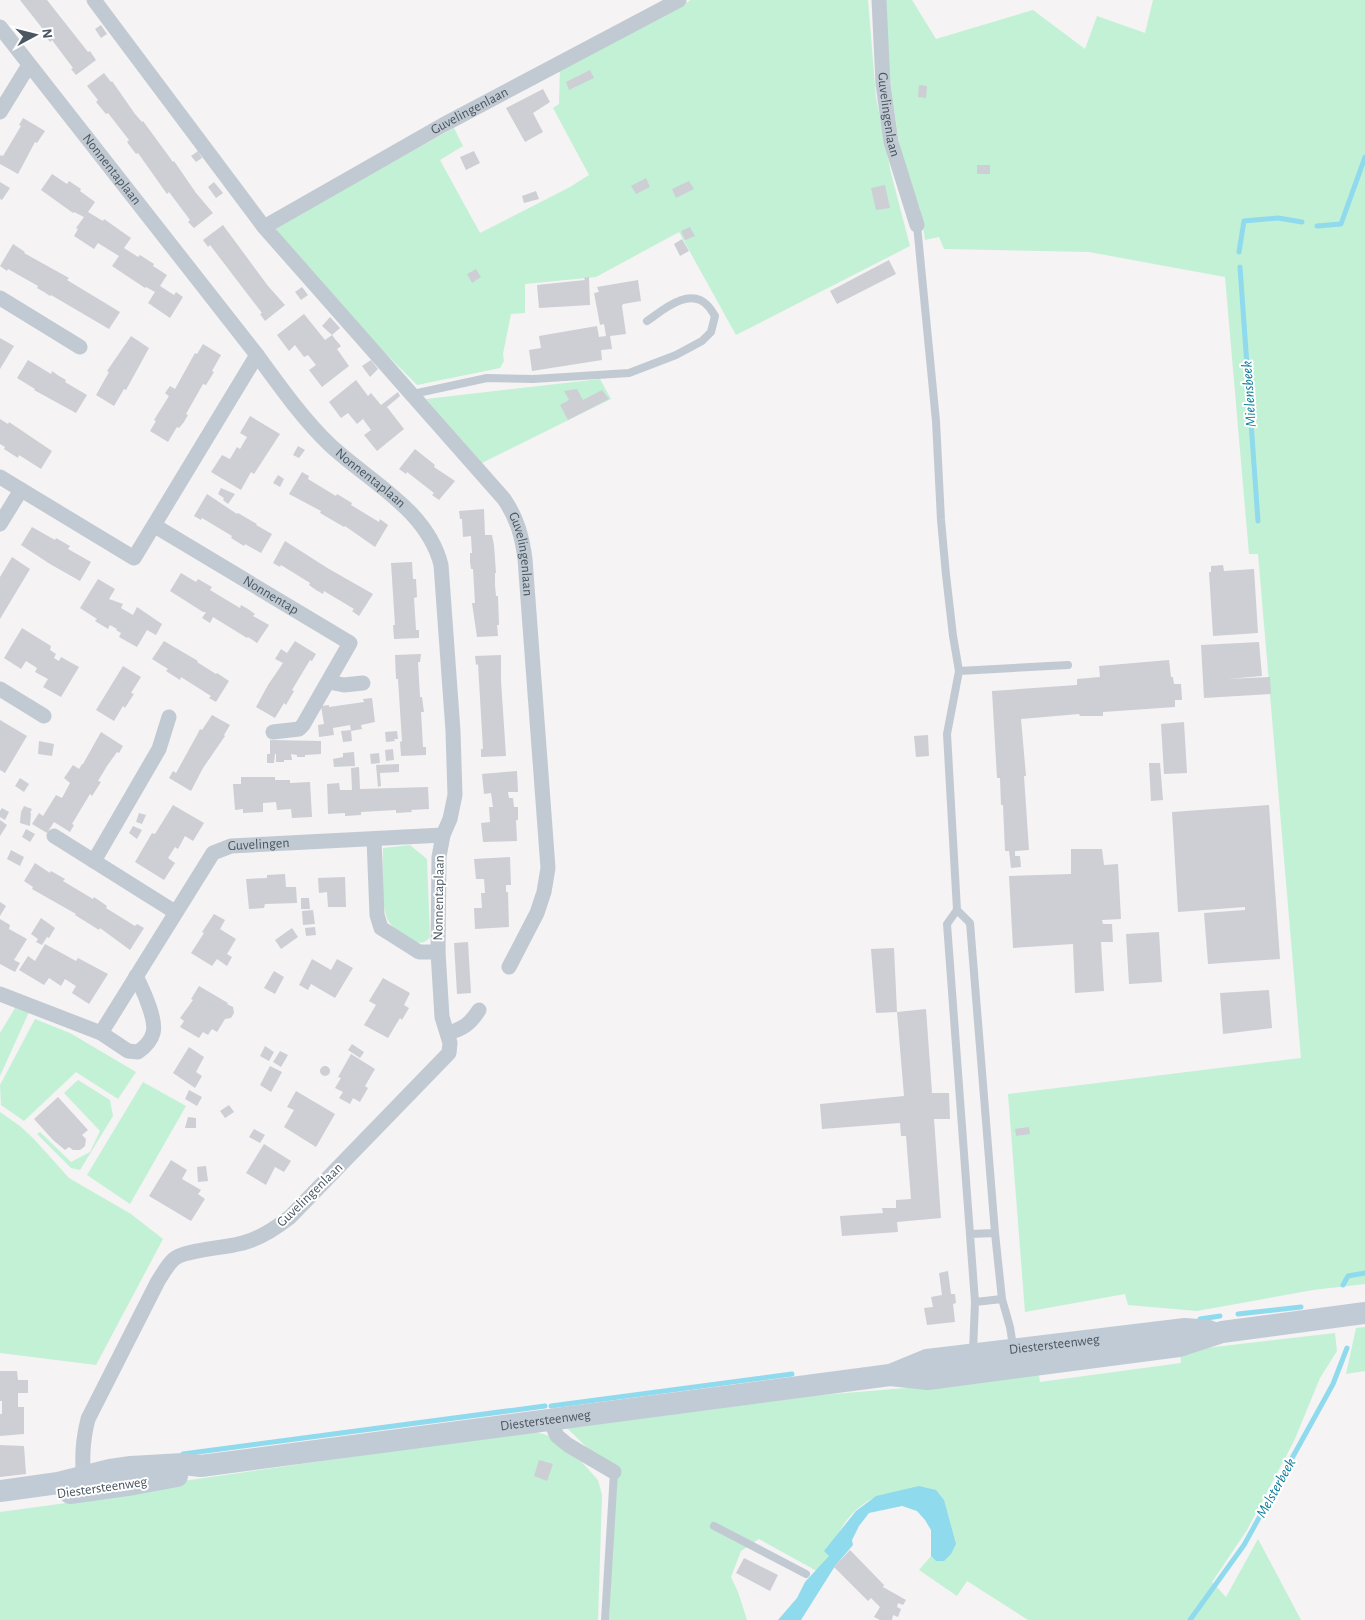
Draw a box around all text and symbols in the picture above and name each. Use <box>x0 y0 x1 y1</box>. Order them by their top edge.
north arrow <box>10 10 60 60</box>
text: N <box>39 28 54 39</box>
street label: Guvelingenlaan <box>875 72 902 158</box>
street label: Guvelingenlaan <box>428 85 511 137</box>
street label: Nonnentaplaan <box>80 131 144 207</box>
water label: Mielensbeek <box>1239 360 1259 428</box>
street label: Nonnentaplaan <box>332 446 408 511</box>
street label: Guvelingenlaan <box>506 510 535 597</box>
street label: Nonnentap <box>241 573 301 617</box>
street label: Guvelingen <box>227 836 290 853</box>
street label: Nonnentaplaan <box>431 855 447 941</box>
street label: Guvelingenlaan <box>274 1160 346 1230</box>
street label: Diestersteenweg <box>1008 1332 1101 1357</box>
street label: Diestersteenweg <box>499 1408 592 1433</box>
water label: Melsterbeek <box>1254 1456 1298 1520</box>
street label: Diestersteenweg <box>56 1475 148 1501</box>

